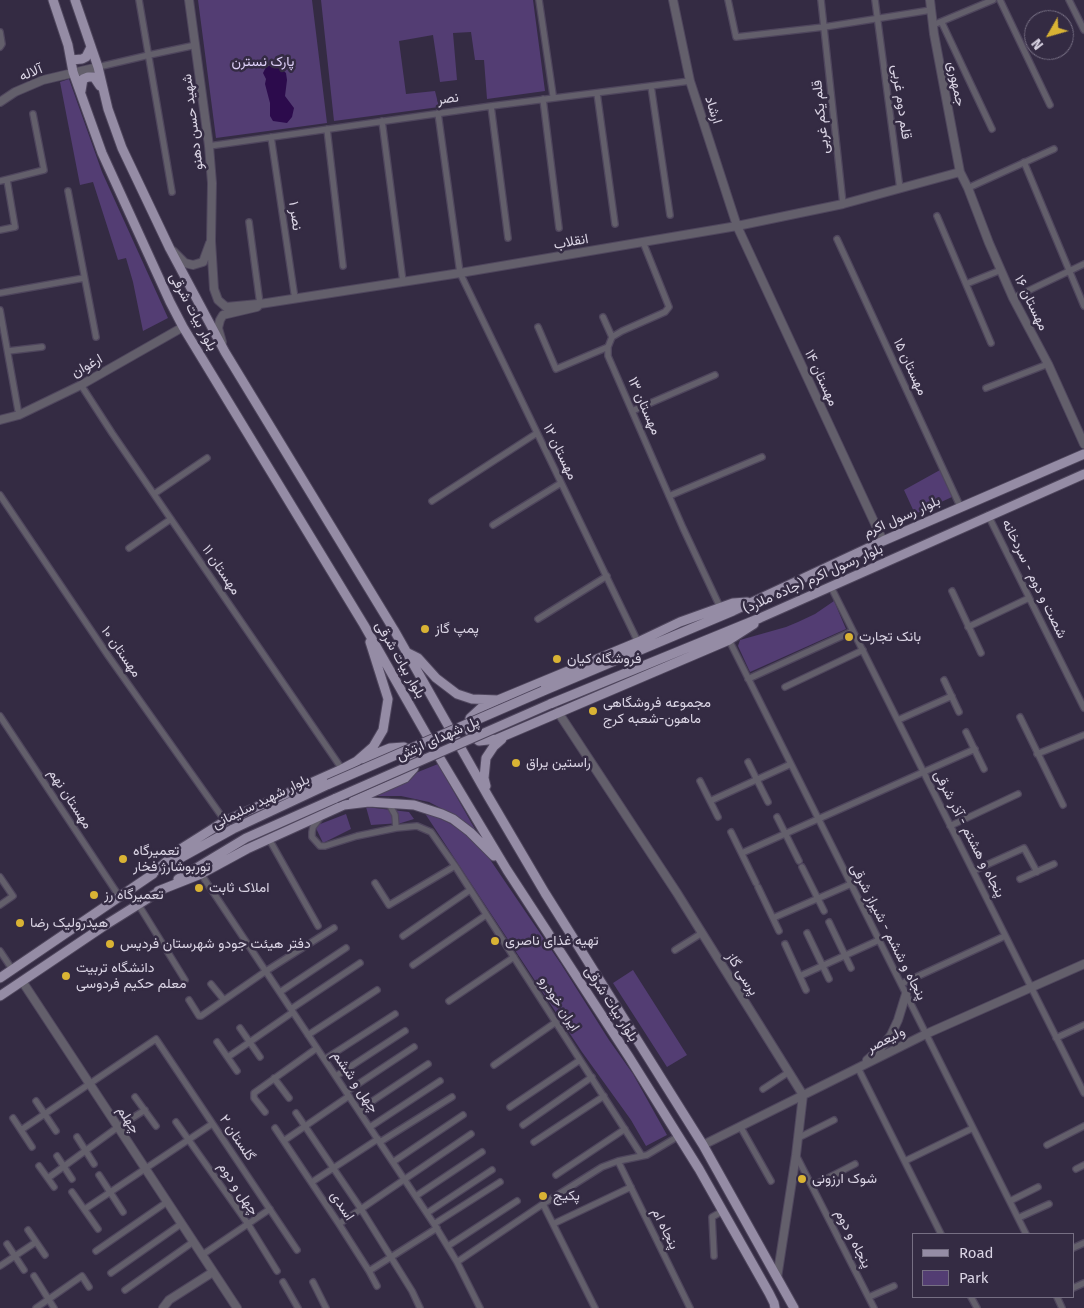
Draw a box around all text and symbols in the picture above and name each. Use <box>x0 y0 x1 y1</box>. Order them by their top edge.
north arrow <box>1024 10 1074 60</box>
text: N <box>1028 35 1047 53</box>
park label: پارک نسترن <box>232 54 294 70</box>
street label: جمهوری <box>943 60 969 108</box>
street label: آلاله <box>17 61 45 85</box>
street label: قلم دوم غربی <box>887 64 915 140</box>
street label: شهید حسن دهنو <box>179 73 207 171</box>
street label: قلم یکم غربی <box>809 79 833 155</box>
street label: نصر <box>436 89 460 109</box>
street label: ارشاد <box>701 94 725 126</box>
street label: نصر ۱ <box>285 200 305 232</box>
street label: انقلاب <box>552 231 590 253</box>
street label: بلوار بیات شرقی <box>165 270 221 354</box>
street label: مهستان ۱۶ <box>1010 273 1052 333</box>
street label: مهستان ۱۵ <box>890 336 930 398</box>
street label: مهستان ۱۴ <box>801 347 841 409</box>
street label: ارغوان <box>68 351 106 381</box>
street label: مهستان ۱۳ <box>624 374 664 438</box>
street label: مهستان ۱۲ <box>539 421 581 483</box>
street label: بلوار رسول اکرم <box>861 493 943 541</box>
street label: شصت و دوم - سردخانه <box>998 517 1070 641</box>
street label: بلوار رسول اکرم (جاده ملارد) <box>740 541 886 617</box>
street label: مهستان ۱۱ <box>198 542 244 598</box>
street label: بلوار بیات شرقی <box>371 618 429 702</box>
place label: پمپ گاز <box>435 621 479 637</box>
street label: مهستان ۱۰ <box>97 623 145 681</box>
marker: پمپ گاز <box>419 623 431 635</box>
place label: بانک تجارت <box>859 629 921 645</box>
marker: بانک تجارت <box>843 631 855 643</box>
place label: فروشگاه کیان <box>567 651 641 667</box>
marker: فروشگاه کیان <box>551 653 563 665</box>
place label: مجموعه فروشگاهی ماهون-شعبه کرج <box>603 695 711 728</box>
marker: مجموعه فروشگاهی ماهون-شعبه کرج <box>587 705 599 717</box>
street label: پل شهدای ارتش <box>394 713 482 765</box>
place label: راستین یراق <box>526 755 591 771</box>
marker: راستین یراق <box>510 757 522 769</box>
street label: مهستان نهم <box>44 766 96 832</box>
street label: پنجاه و هشتم - آذر شرقی <box>930 768 1008 900</box>
street label: بلوار شهید سلیمانی <box>210 771 312 833</box>
place label: تعمیرگاه توربوشارژ فخار <box>133 843 210 876</box>
marker: تعمیرگاه توربوشارژ فخار <box>117 853 129 865</box>
street label: پنجاه و ششم - شیراز شرقی <box>846 861 930 1003</box>
place label: املاک ثابت <box>209 880 270 896</box>
marker: املاک ثابت <box>193 882 205 894</box>
place label: تعمیرگاه رز <box>104 887 163 903</box>
marker: تعمیرگاه رز <box>88 889 100 901</box>
place label: هیدرولیک رضا <box>30 915 108 931</box>
marker: هیدرولیک رضا <box>14 917 26 929</box>
place label: تهیه غذای ناصری <box>505 933 599 949</box>
marker: تهیه غذای ناصری <box>489 935 501 947</box>
place label: دفتر هیئت جودو شهرستان فردیس <box>120 936 311 952</box>
marker: دفتر هیئت جودو شهرستان فردیس <box>104 938 116 950</box>
street label: پرسی گاز <box>722 949 762 999</box>
place label: دانشگاه تربیت معلم حکیم فردوسی <box>76 960 186 992</box>
street label: بلوار بیات شرقی <box>580 963 642 1045</box>
marker: دانشگاه تربیت معلم حکیم فردوسی <box>60 970 72 982</box>
street label: ایران خودرو <box>535 973 583 1035</box>
street label: ولیعصر <box>864 1023 908 1057</box>
street label: چهل و ششم <box>328 1048 382 1116</box>
street label: چهلم <box>113 1103 143 1137</box>
street label: گلستان ۲ <box>215 1112 259 1164</box>
street label: چهل و دوم <box>214 1159 262 1219</box>
place label: شوک ارزونی <box>812 1171 877 1187</box>
marker: شوک ارزونی <box>796 1173 808 1185</box>
street label: اسدی <box>326 1188 358 1224</box>
place label: پکیج <box>553 1188 580 1204</box>
marker: پکیج <box>537 1190 549 1202</box>
street label: پنجاه ام <box>648 1206 682 1252</box>
street label: پنجاه و دوم <box>831 1207 875 1271</box>
legend <box>912 1233 1074 1298</box>
text: Road <box>959 1244 994 1262</box>
text: Park <box>959 1269 989 1287</box>

